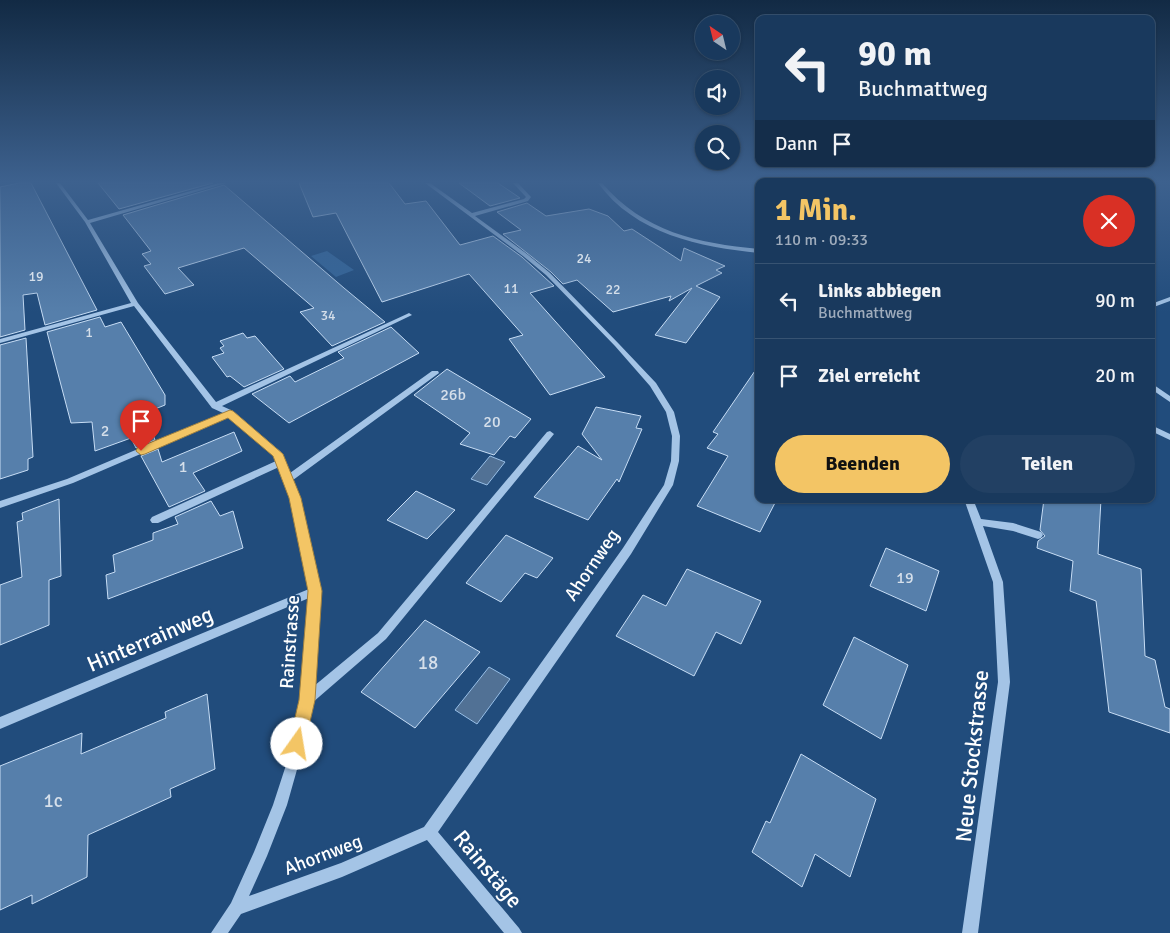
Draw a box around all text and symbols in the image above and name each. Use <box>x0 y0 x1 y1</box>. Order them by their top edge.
north arrow <box>695 15 740 60</box>
map controls <box>695 15 740 170</box>
text: 90 m <box>858 32 932 75</box>
icon: left <box>775 35 840 100</box>
button: sound <box>695 70 740 115</box>
text: Buchmattweg <box>858 75 988 102</box>
button: search <box>695 125 740 170</box>
icon: arrive <box>828 130 856 158</box>
text: Dann <box>775 132 818 156</box>
text: 1 Min. <box>775 192 857 229</box>
button: close <box>1083 195 1135 247</box>
text: 110 m · 09:33 <box>775 230 868 250</box>
house number: 24 <box>576 250 592 267</box>
house number: 19 <box>28 268 44 285</box>
text: Links abbiegen <box>818 279 941 303</box>
house number: 11 <box>503 280 519 297</box>
house number: 22 <box>605 281 621 298</box>
icon: left <box>775 287 803 315</box>
text: 90 m <box>1095 289 1135 313</box>
text: Buchmattweg <box>818 303 912 323</box>
house number: 34 <box>320 307 336 324</box>
house number: 1 <box>85 324 93 341</box>
icon: arrive <box>775 362 803 390</box>
text: Ziel erreicht <box>818 364 920 388</box>
text: 20 m <box>1095 364 1135 388</box>
house number: 26b <box>440 385 466 405</box>
pin <box>120 400 162 451</box>
icon: arrive <box>127 407 155 435</box>
house number: 20 <box>483 412 501 432</box>
house number: 2 <box>101 421 109 441</box>
button: Beenden <box>775 435 950 493</box>
button: Teilen <box>960 435 1135 493</box>
house number: 1 <box>179 457 187 477</box>
street label: Ahornweg <box>559 524 625 606</box>
house number: 19 <box>896 568 914 588</box>
street label: Rainstrasse <box>275 594 305 690</box>
street label: Hinterrainweg <box>83 600 217 678</box>
house number: 18 <box>418 651 438 675</box>
street label: Neue Stockstrasse <box>950 669 994 843</box>
position arrow <box>270 717 322 769</box>
house number: 1c <box>43 789 63 813</box>
street label: Rainstäge <box>448 825 528 913</box>
street label: Ahornweg <box>280 829 366 881</box>

